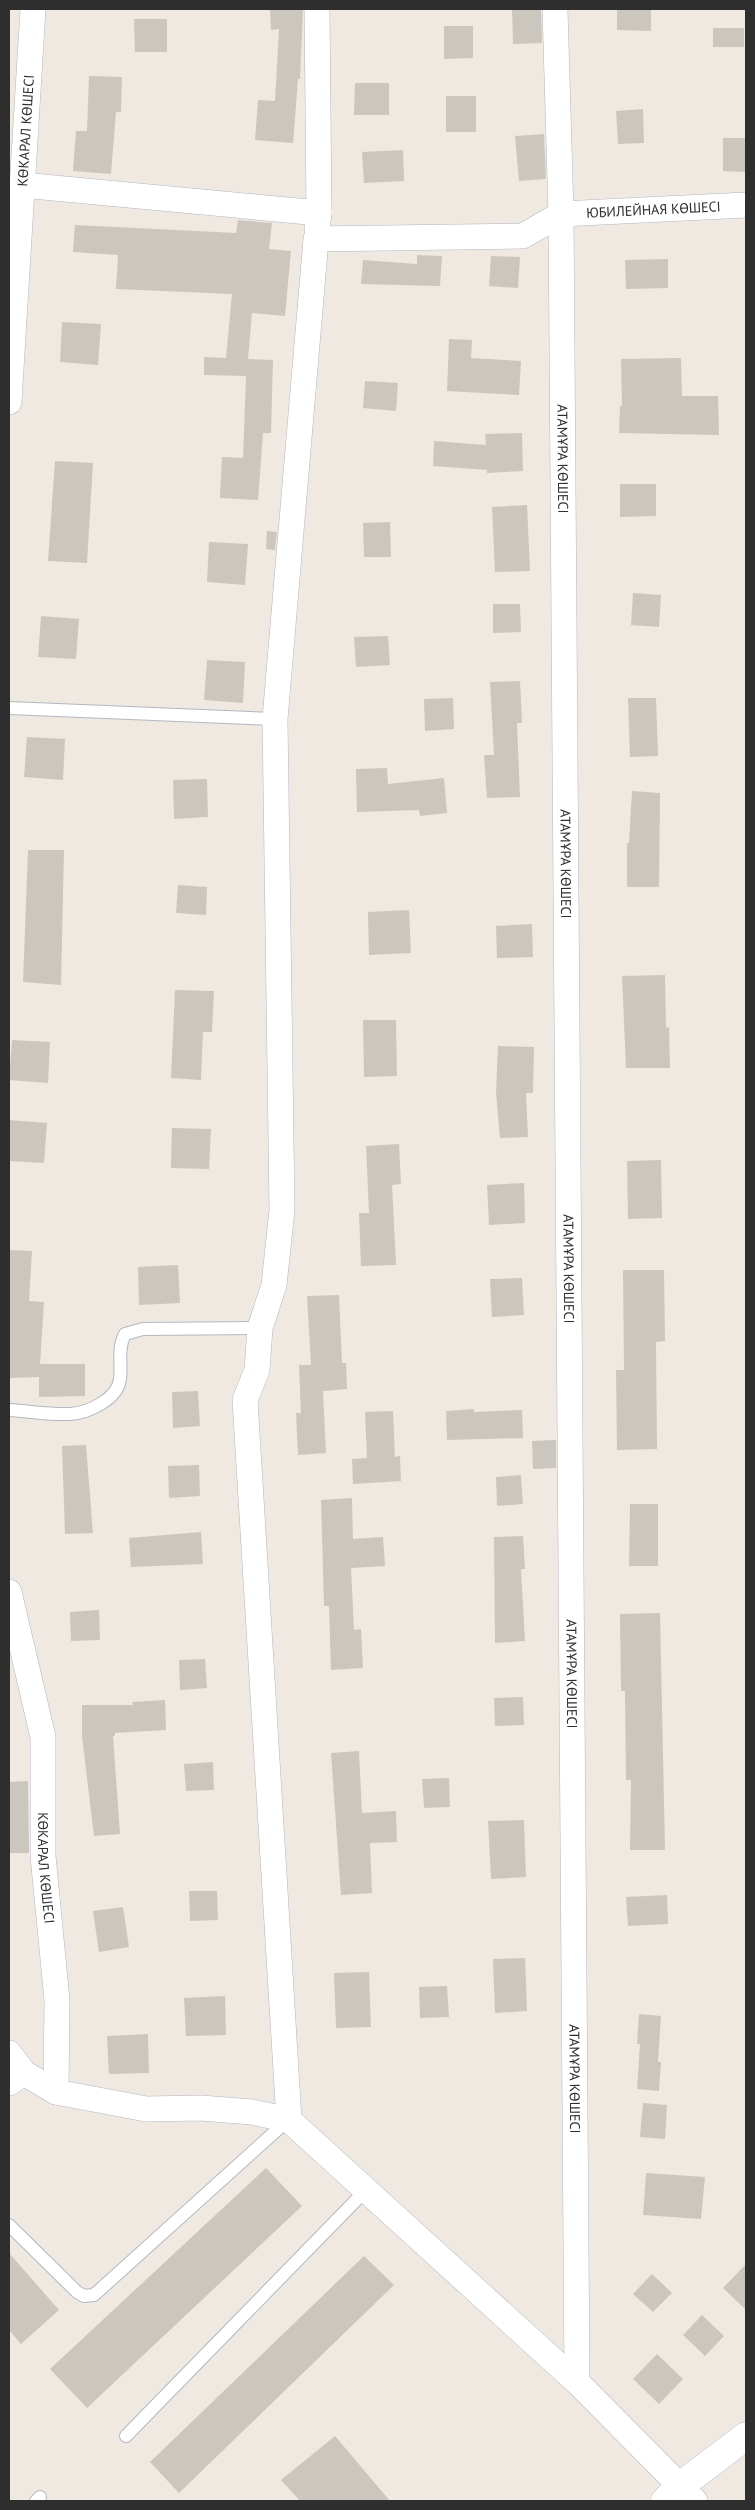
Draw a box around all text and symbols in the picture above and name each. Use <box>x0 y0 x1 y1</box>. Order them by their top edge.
street label: КӨКАРАЛ КӨШЕСІ <box>13 74 38 187</box>
street label: ЮБИЛЕЙНАЯ КӨШЕСІ <box>586 197 721 222</box>
street label: АТАМҰРА КӨШЕСІ <box>553 404 572 514</box>
street label: АТАМҰРА КӨШЕСІ <box>556 809 575 919</box>
street label: АТАМҰРА КӨШЕСІ <box>559 1214 578 1324</box>
street label: АТАМҰРА КӨШЕСІ <box>562 1619 581 1729</box>
street label: КӨКАРАЛ КӨШЕСІ <box>34 1812 59 1925</box>
street label: АТАМҰРА КӨШЕСІ <box>565 2024 584 2134</box>

